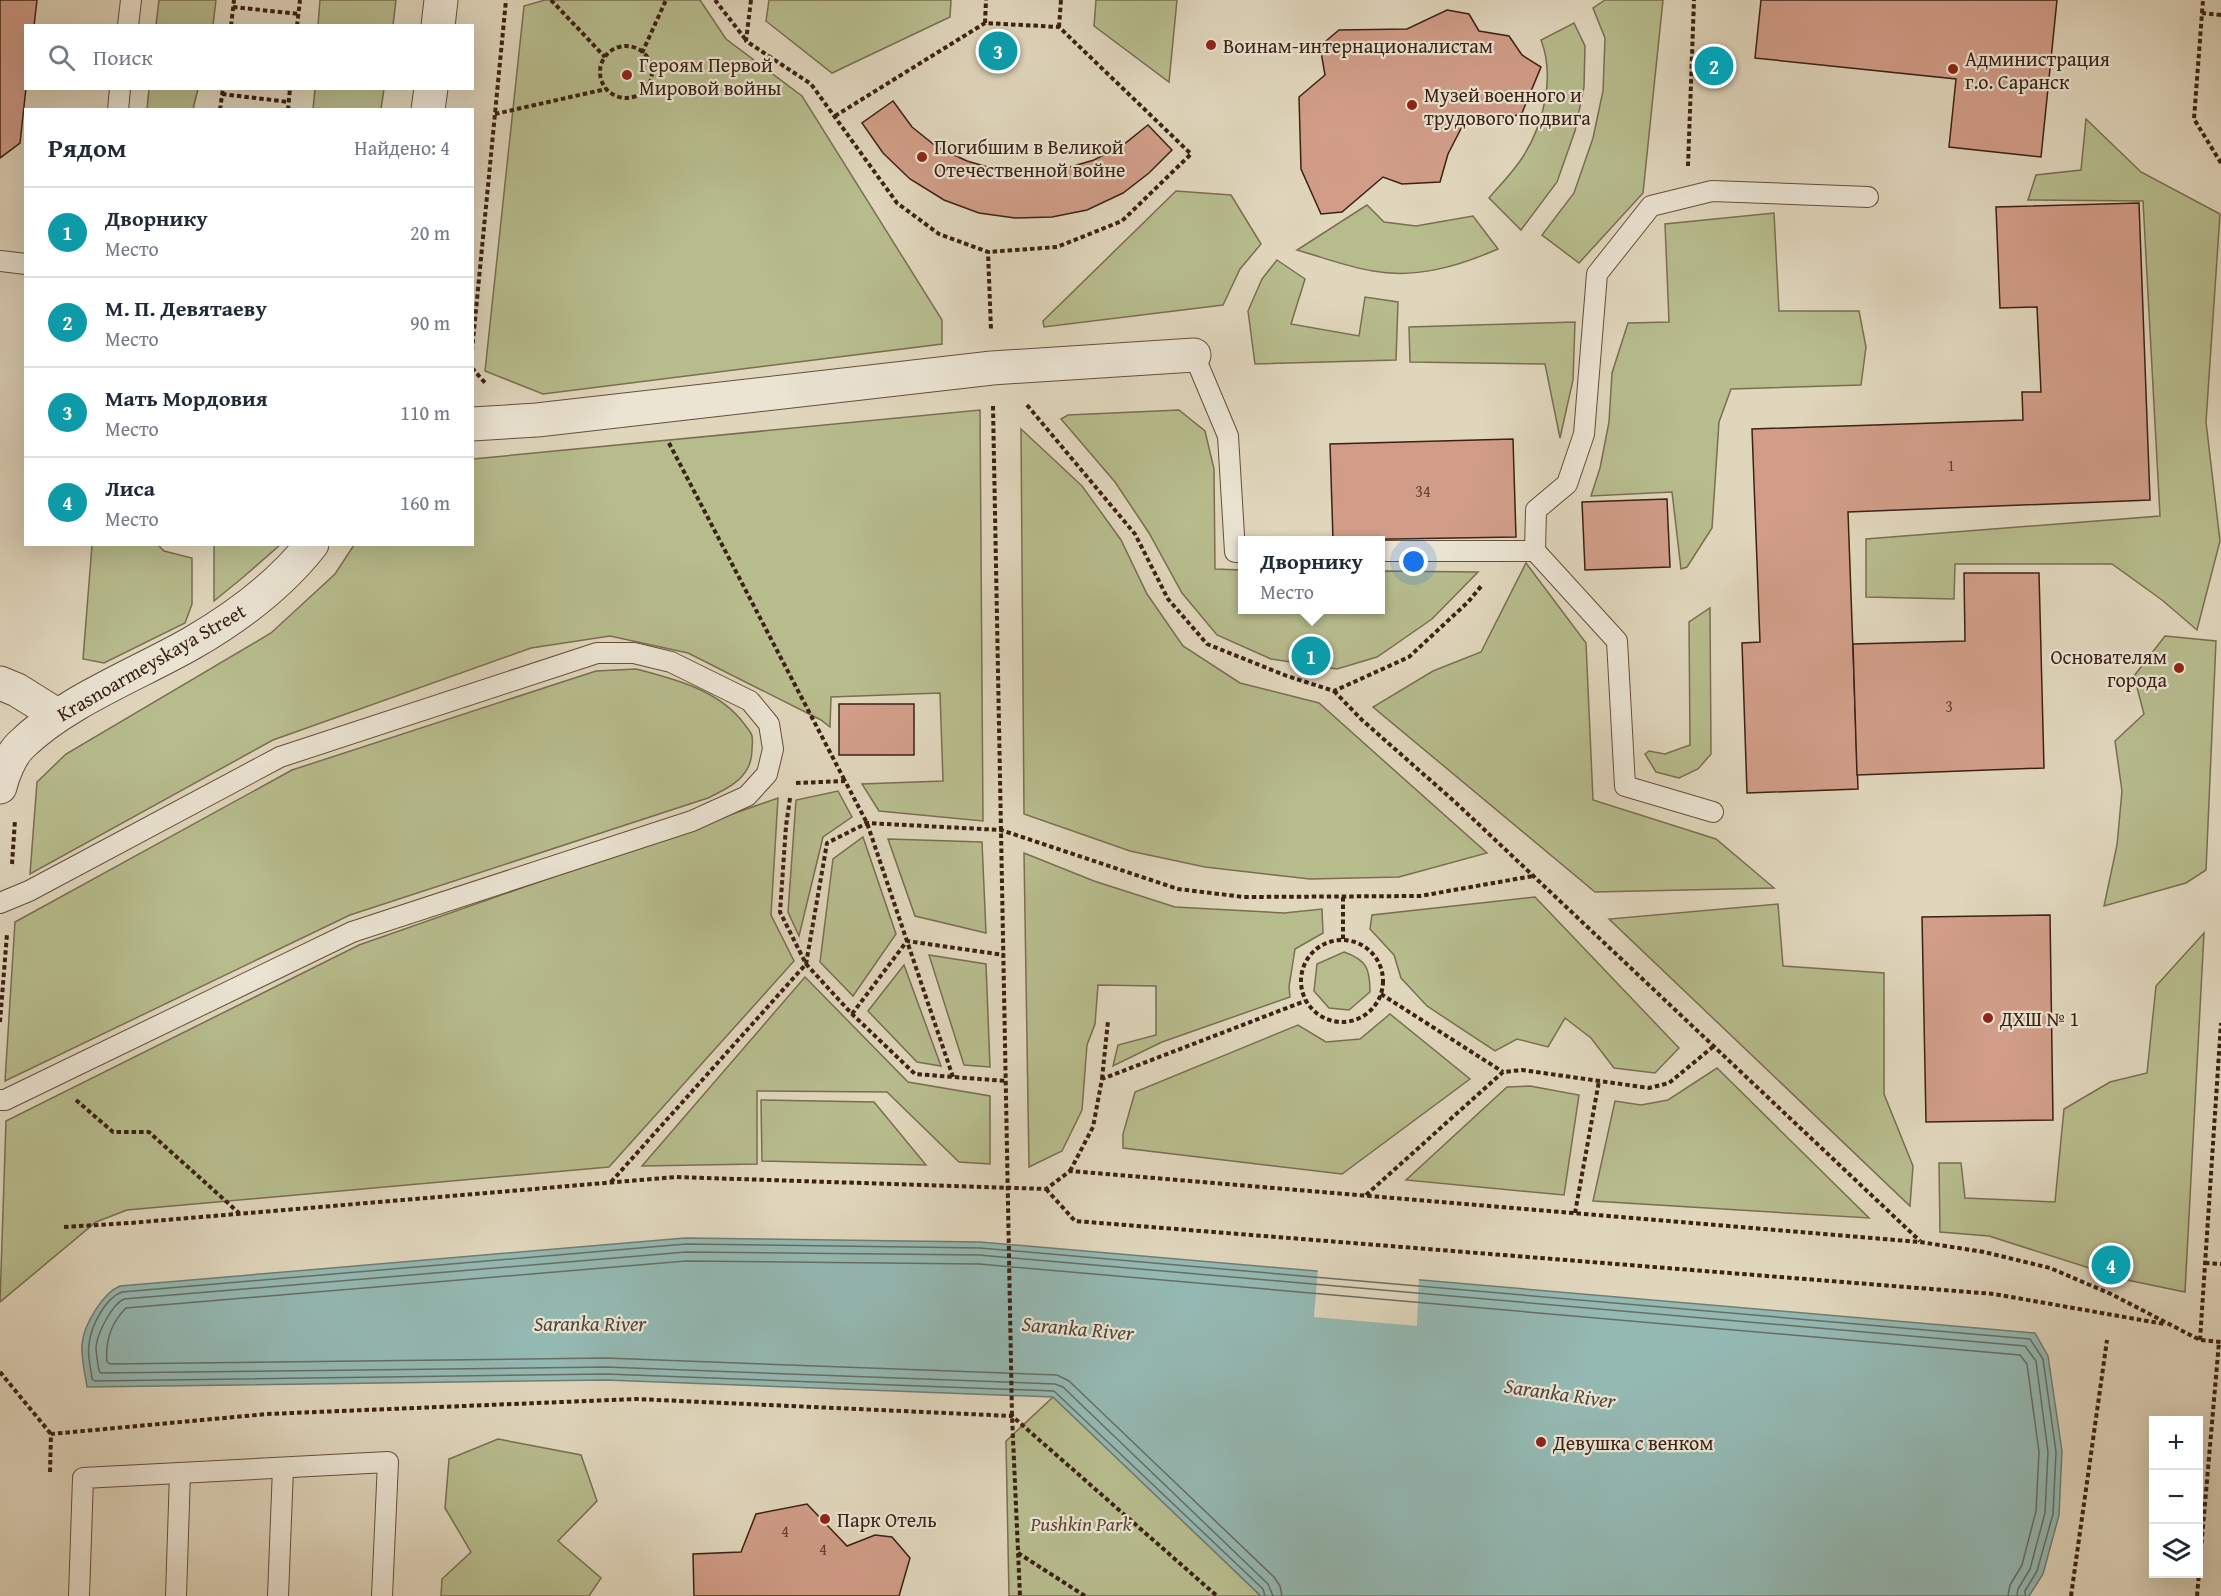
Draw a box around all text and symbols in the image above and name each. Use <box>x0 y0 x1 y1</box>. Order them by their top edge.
search box <box>24 24 474 90</box>
pin: 3 <box>978 28 1018 74</box>
place label: Воинам-интернационалистам <box>1223 31 1493 60</box>
marker: Воинам-интернационалистам <box>1204 38 1218 52</box>
icon: search <box>45 41 78 74</box>
text: Поиск <box>93 41 153 73</box>
pin: 2 <box>1694 44 1734 88</box>
place label: Администрация г.о. Саранск <box>1965 44 2110 96</box>
place label: Героям Первой Мировой войны <box>639 50 781 102</box>
marker: Администрация г.о. Саранск <box>1946 62 1960 76</box>
marker: Героям Первой Мировой войны <box>620 68 634 82</box>
place label: Музей военного и трудового подвига <box>1424 80 1591 132</box>
marker: Музей военного и трудового подвига <box>1405 98 1419 112</box>
text: Рядом <box>48 128 126 167</box>
place label: Погибшим в Великой Отечественной войне <box>934 132 1125 184</box>
text: Найдено: 4 <box>354 133 450 162</box>
marker: Погибшим в Великой Отечественной войне <box>915 150 929 164</box>
text: Дворнику <box>105 202 208 234</box>
text: 1 <box>62 218 73 247</box>
text: 20 m <box>410 218 450 247</box>
text: Место <box>105 234 159 263</box>
text: М. П. Девятаеву <box>105 292 267 324</box>
text: 2 <box>62 308 73 337</box>
text: 90 m <box>410 308 450 337</box>
text: Место <box>105 324 159 353</box>
text: Мать Мордовия <box>105 382 268 414</box>
text: 3 <box>62 398 73 427</box>
text: 110 m <box>400 398 450 427</box>
text: Место <box>105 414 159 443</box>
house number: 1 <box>1947 453 1955 477</box>
text: Лиса <box>105 472 155 504</box>
house number: 34 <box>1415 479 1431 503</box>
text: 4 <box>62 488 73 517</box>
text: 160 m <box>400 488 450 517</box>
text: Место <box>105 504 159 533</box>
popup <box>1238 536 1385 614</box>
text: Дворнику <box>1260 545 1363 577</box>
your location <box>1399 547 1428 576</box>
text: Место <box>1260 577 1314 606</box>
street label: Krasnoarmeyskaya Street <box>51 596 251 728</box>
pin: 1 <box>1292 634 1330 678</box>
place label: Основателям города <box>2050 642 2167 694</box>
marker: Основателям города <box>2172 661 2186 675</box>
house number: 3 <box>1945 694 1953 718</box>
place label: ДХШ № 1 <box>1999 1004 2079 1033</box>
marker: ДХШ № 1 <box>1981 1011 1995 1025</box>
pin: 4 <box>2092 1242 2130 1288</box>
water label: Saranka River <box>534 1308 647 1339</box>
water label: Saranka River <box>1021 1308 1137 1348</box>
water label: Saranka River <box>1502 1370 1619 1416</box>
map controls <box>2149 1416 2203 1578</box>
button: + <box>2149 1416 2203 1470</box>
place label: Девушка с венком <box>1552 1428 1714 1457</box>
marker: Девушка с венком <box>1534 1435 1548 1449</box>
button: − <box>2149 1470 2203 1524</box>
place label: Парк Отель <box>837 1505 937 1534</box>
park label: Pushkin Park <box>1029 1509 1132 1538</box>
marker: Парк Отель <box>818 1512 832 1526</box>
house number: 4 <box>781 1519 789 1543</box>
button: layers <box>2149 1524 2203 1578</box>
house number: 4 <box>819 1537 827 1561</box>

